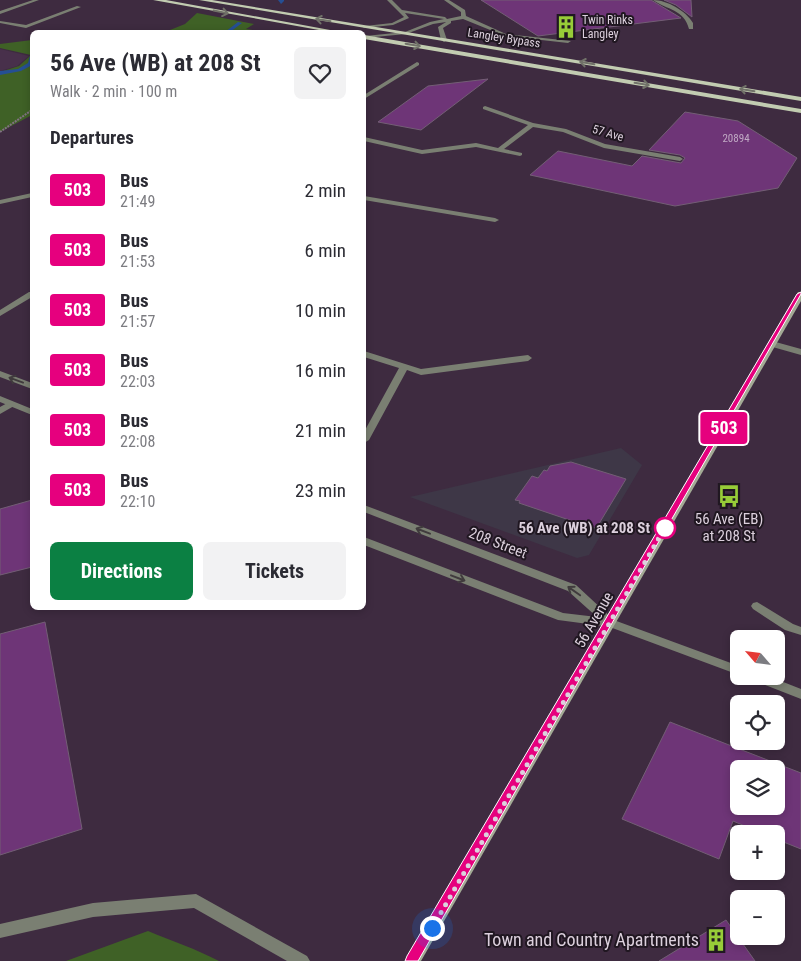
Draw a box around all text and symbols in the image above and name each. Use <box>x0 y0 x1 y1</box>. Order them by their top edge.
one-way arrow <box>212 7 228 17</box>
place label: Twin Rinks Langley <box>582 13 633 41</box>
one-way arrow <box>315 14 331 24</box>
building icon: Twin Rinks Langley <box>553 14 579 40</box>
street label: Langley Bypass <box>467 25 541 51</box>
one-way arrow <box>405 41 421 51</box>
button: heart <box>294 47 346 99</box>
text: 56 Ave (WB) at 208 St <box>50 49 261 77</box>
one-way arrow <box>579 58 595 68</box>
one-way arrow <box>634 80 650 90</box>
text: Walk · 2 min · 100 m <box>50 82 177 101</box>
one-way arrow <box>739 84 755 94</box>
street label: 57 Ave <box>591 122 626 144</box>
text: Departures <box>50 126 134 149</box>
house number: 20894 <box>722 132 750 145</box>
text: Bus <box>120 169 149 192</box>
text: 503 <box>64 179 91 200</box>
text: 2 min <box>304 179 346 202</box>
text: 21:49 <box>120 192 155 211</box>
text: Bus <box>120 229 149 252</box>
text: 503 <box>64 239 91 260</box>
text: 6 min <box>304 239 346 262</box>
text: 21:53 <box>120 252 155 271</box>
text: Bus <box>120 289 149 312</box>
text: 503 <box>64 299 91 320</box>
text: 10 min <box>295 299 346 322</box>
text: 21:57 <box>120 312 155 331</box>
text: Bus <box>120 349 149 372</box>
text: 503 <box>64 359 91 380</box>
text: 16 min <box>295 359 346 382</box>
text: 22:03 <box>120 372 155 391</box>
one-way arrow <box>9 375 24 384</box>
text: Bus <box>120 409 149 432</box>
line badge: 503 <box>695 412 753 444</box>
text: 503 <box>710 417 738 438</box>
text: 503 <box>64 419 91 440</box>
text: 21 min <box>295 419 346 442</box>
text: 22:08 <box>120 432 155 451</box>
text: Bus <box>120 469 149 492</box>
text: 503 <box>64 479 91 500</box>
text: 23 min <box>295 479 346 502</box>
bus stop icon: 56 Ave (EB) at 208 St <box>716 483 742 509</box>
text: 22:10 <box>120 492 155 511</box>
place label: 56 Ave (EB) at 208 St <box>695 510 763 545</box>
marker: 56 Ave (WB) at 208 St <box>654 517 676 539</box>
place label: 56 Ave (WB) at 208 St <box>518 519 650 537</box>
street label: 208 Street <box>466 524 530 562</box>
one-way arrow <box>416 526 432 535</box>
button: Directions <box>50 542 193 600</box>
button: Tickets <box>203 542 346 600</box>
one-way arrow <box>450 573 465 583</box>
one-way arrow <box>567 586 581 597</box>
street label: 56 Avenue <box>571 589 617 651</box>
north arrow <box>730 630 785 685</box>
map controls <box>730 630 785 945</box>
button: locate <box>730 695 785 750</box>
button: layers <box>730 760 785 815</box>
button: + <box>730 825 785 880</box>
button: − <box>730 890 785 945</box>
your location <box>420 916 445 941</box>
building icon: Town and Country Apartments <box>703 927 729 953</box>
place label: Town and Country Apartments <box>484 929 699 950</box>

